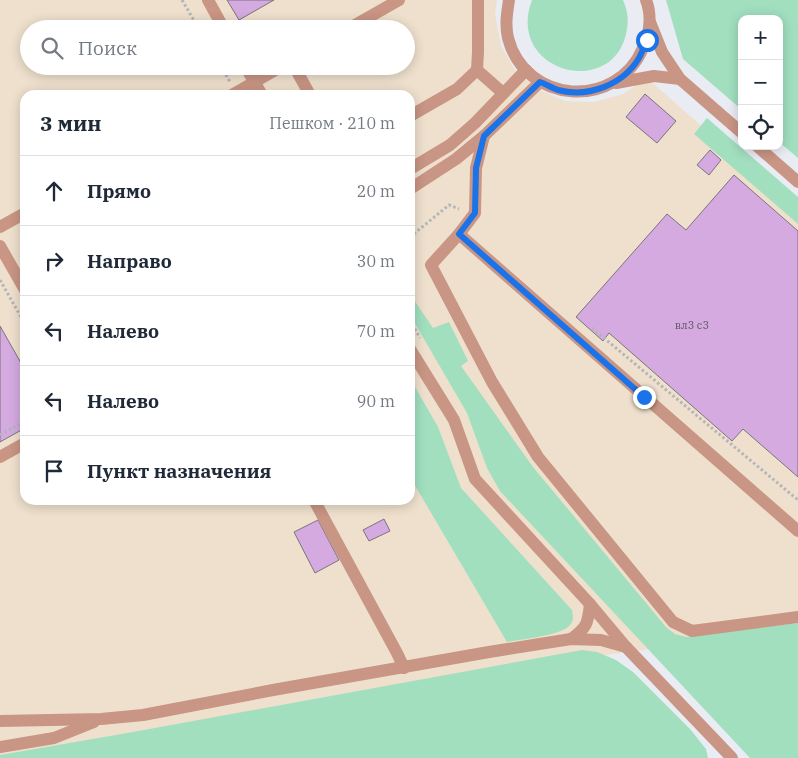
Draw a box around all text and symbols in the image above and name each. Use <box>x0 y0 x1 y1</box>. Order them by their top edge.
map controls <box>738 15 783 150</box>
button: + <box>738 15 783 60</box>
search box <box>20 20 415 75</box>
route start <box>636 29 659 52</box>
icon: search <box>38 34 66 62</box>
text: Поиск <box>78 36 137 60</box>
button: − <box>738 60 783 105</box>
button: locate <box>738 105 783 150</box>
text: 3 мин <box>40 109 102 137</box>
text: Пешком · 210 m <box>269 113 395 133</box>
icon: ahead <box>40 177 68 205</box>
text: Прямо <box>87 179 151 203</box>
text: 20 m <box>357 181 395 201</box>
icon: right <box>40 247 68 275</box>
text: Направо <box>87 249 172 273</box>
text: 30 m <box>357 251 395 271</box>
icon: left <box>40 317 68 345</box>
house number: вл3 с3 <box>675 318 709 332</box>
text: Налево <box>87 319 159 343</box>
text: 70 m <box>357 321 395 341</box>
route end <box>633 386 656 409</box>
icon: left <box>40 387 68 415</box>
text: Налево <box>87 389 159 413</box>
text: 90 m <box>357 391 395 411</box>
icon: arrive <box>40 457 68 485</box>
text: Пункт назначения <box>87 459 271 483</box>

